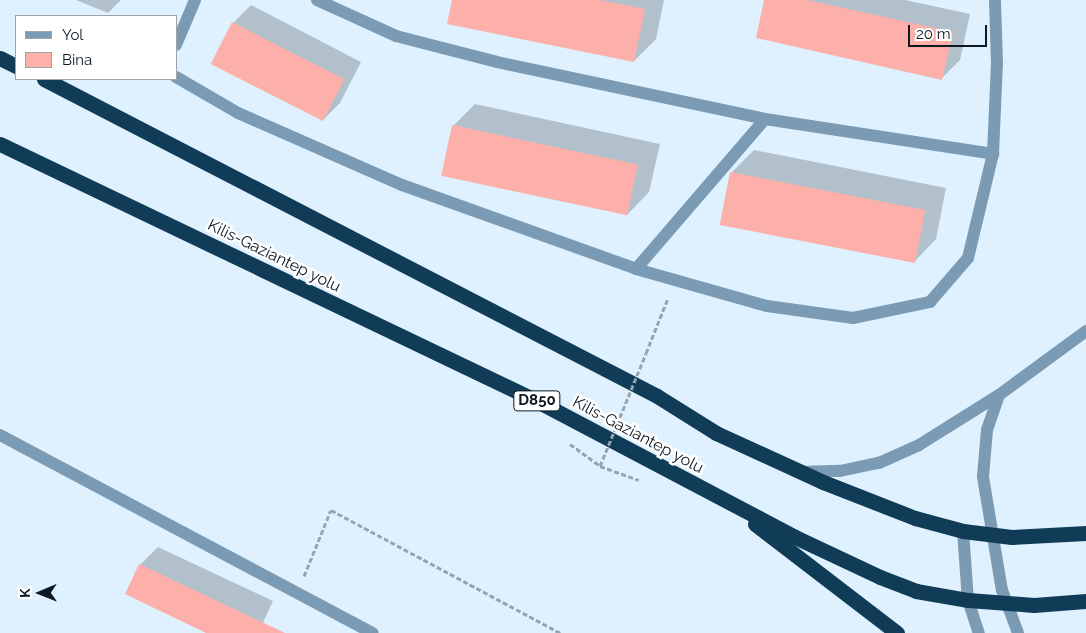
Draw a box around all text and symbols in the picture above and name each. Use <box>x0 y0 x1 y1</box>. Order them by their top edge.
legend <box>15 15 178 80</box>
scale bar <box>911 15 990 47</box>
text: 20 m <box>916 25 951 43</box>
text: Yol <box>62 26 83 44</box>
text: Bina <box>62 51 92 69</box>
street label: Kilis-Gaziantep yolu <box>204 215 344 297</box>
road number: D850 <box>513 388 561 414</box>
street label: Kilis-Gaziantep yolu <box>569 392 707 478</box>
north arrow <box>15 568 65 618</box>
text: K <box>17 588 33 598</box>

